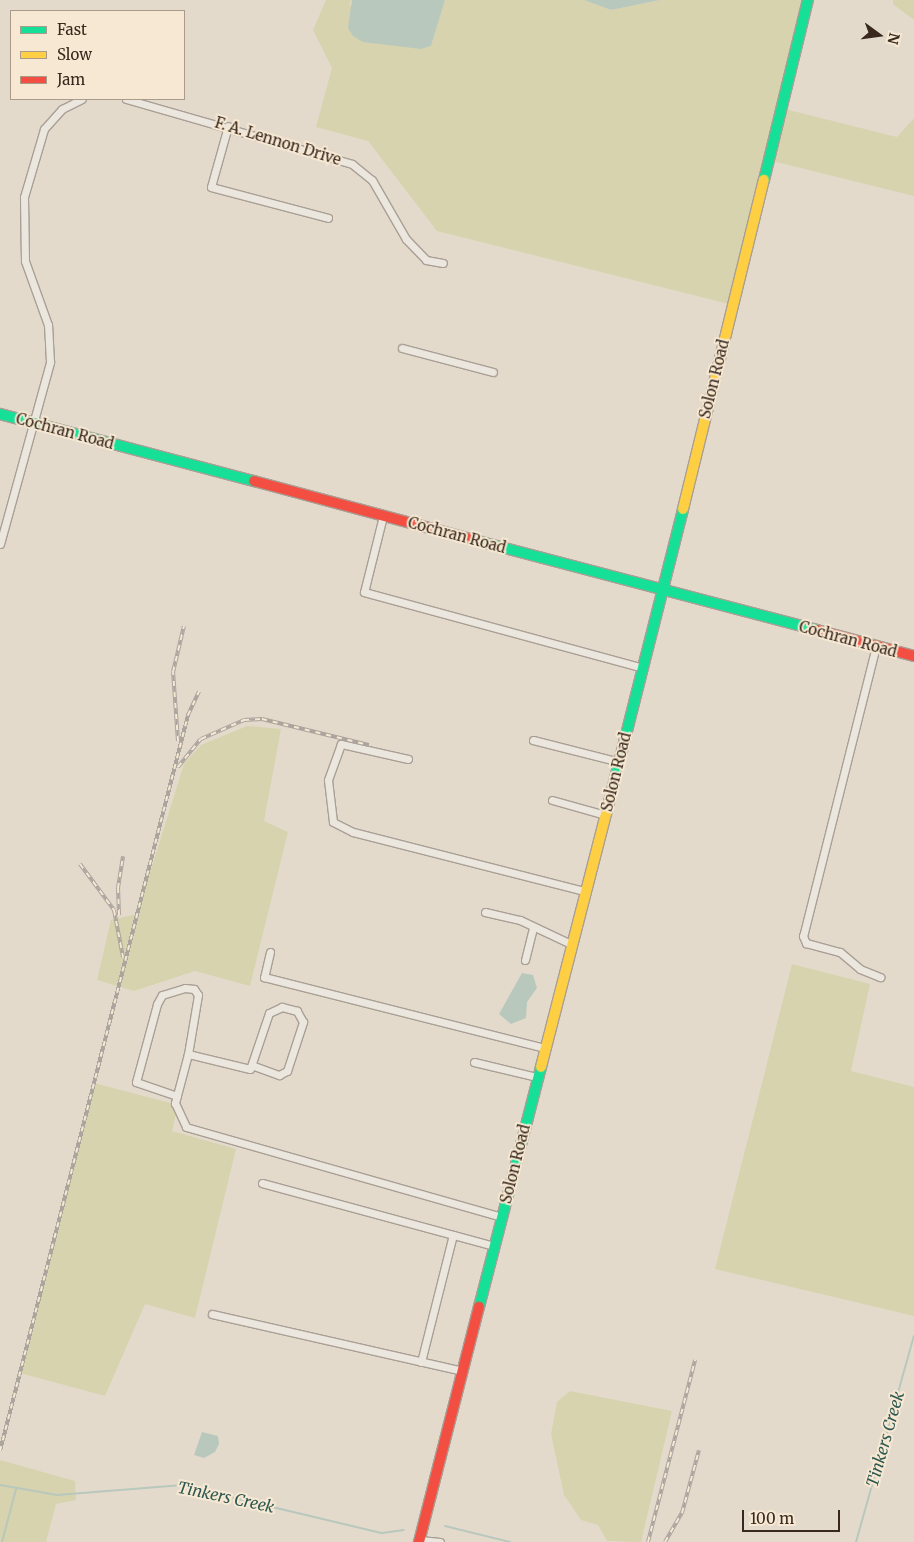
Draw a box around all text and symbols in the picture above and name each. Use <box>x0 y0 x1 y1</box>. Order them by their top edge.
legend <box>10 10 185 100</box>
north arrow <box>854 10 904 60</box>
text: Fast <box>57 20 87 39</box>
text: N <box>883 31 904 46</box>
text: Slow <box>57 45 92 64</box>
text: Jam <box>57 70 85 89</box>
street label: F. A. Lennon Drive <box>213 113 343 169</box>
street label: Solon Road <box>695 338 733 420</box>
street label: Cochran Road <box>14 409 116 453</box>
street label: Cochran Road <box>406 513 508 557</box>
street label: Cochran Road <box>797 617 899 661</box>
street label: Solon Road <box>597 731 635 813</box>
street label: Solon Road <box>496 1123 534 1205</box>
water label: Tinkers Creek <box>862 1389 908 1489</box>
water label: Tinkers Creek <box>176 1477 276 1517</box>
scale bar <box>744 1500 842 1532</box>
text: 100 m <box>750 1509 794 1528</box>

